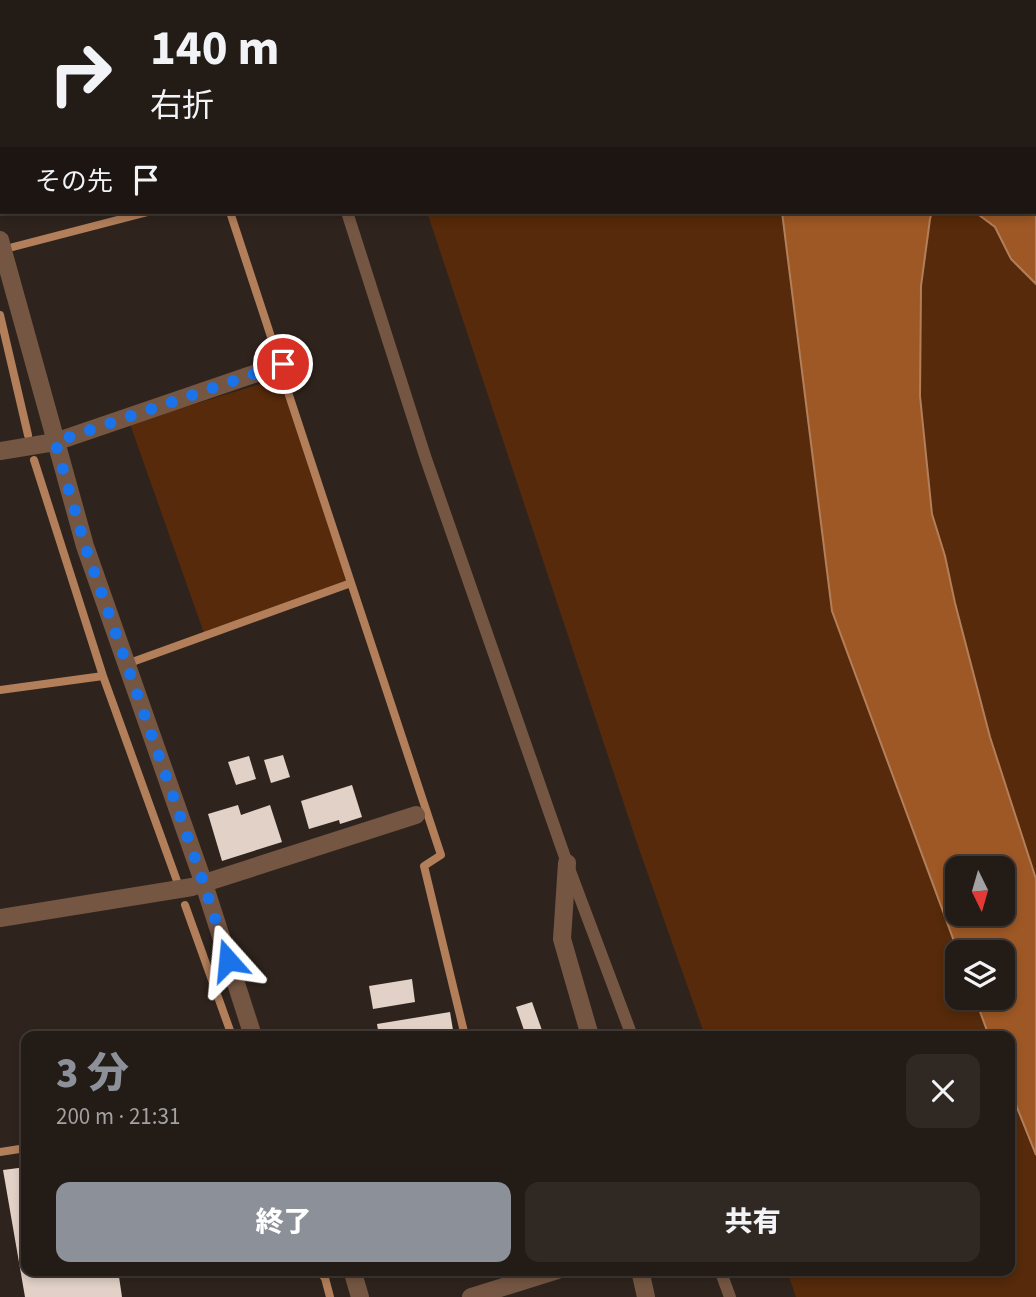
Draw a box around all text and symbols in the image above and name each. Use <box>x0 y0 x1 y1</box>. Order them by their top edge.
text: 140 m <box>150 14 279 84</box>
icon: right <box>35 28 126 119</box>
text: 右折 <box>150 83 214 129</box>
icon: arrive <box>127 161 165 199</box>
text: その先 <box>35 163 113 200</box>
pin <box>253 334 313 394</box>
icon: arrive <box>264 345 302 383</box>
north arrow <box>945 856 1015 926</box>
map controls <box>945 856 1015 1010</box>
position arrow <box>191 923 265 997</box>
button: layers <box>945 940 1015 1010</box>
text: 3 分 <box>56 1044 129 1104</box>
button: close <box>906 1054 980 1128</box>
text: 200 m · 21:31 <box>56 1100 180 1133</box>
button: 終了 <box>56 1182 511 1262</box>
button: 共有 <box>525 1182 980 1262</box>

